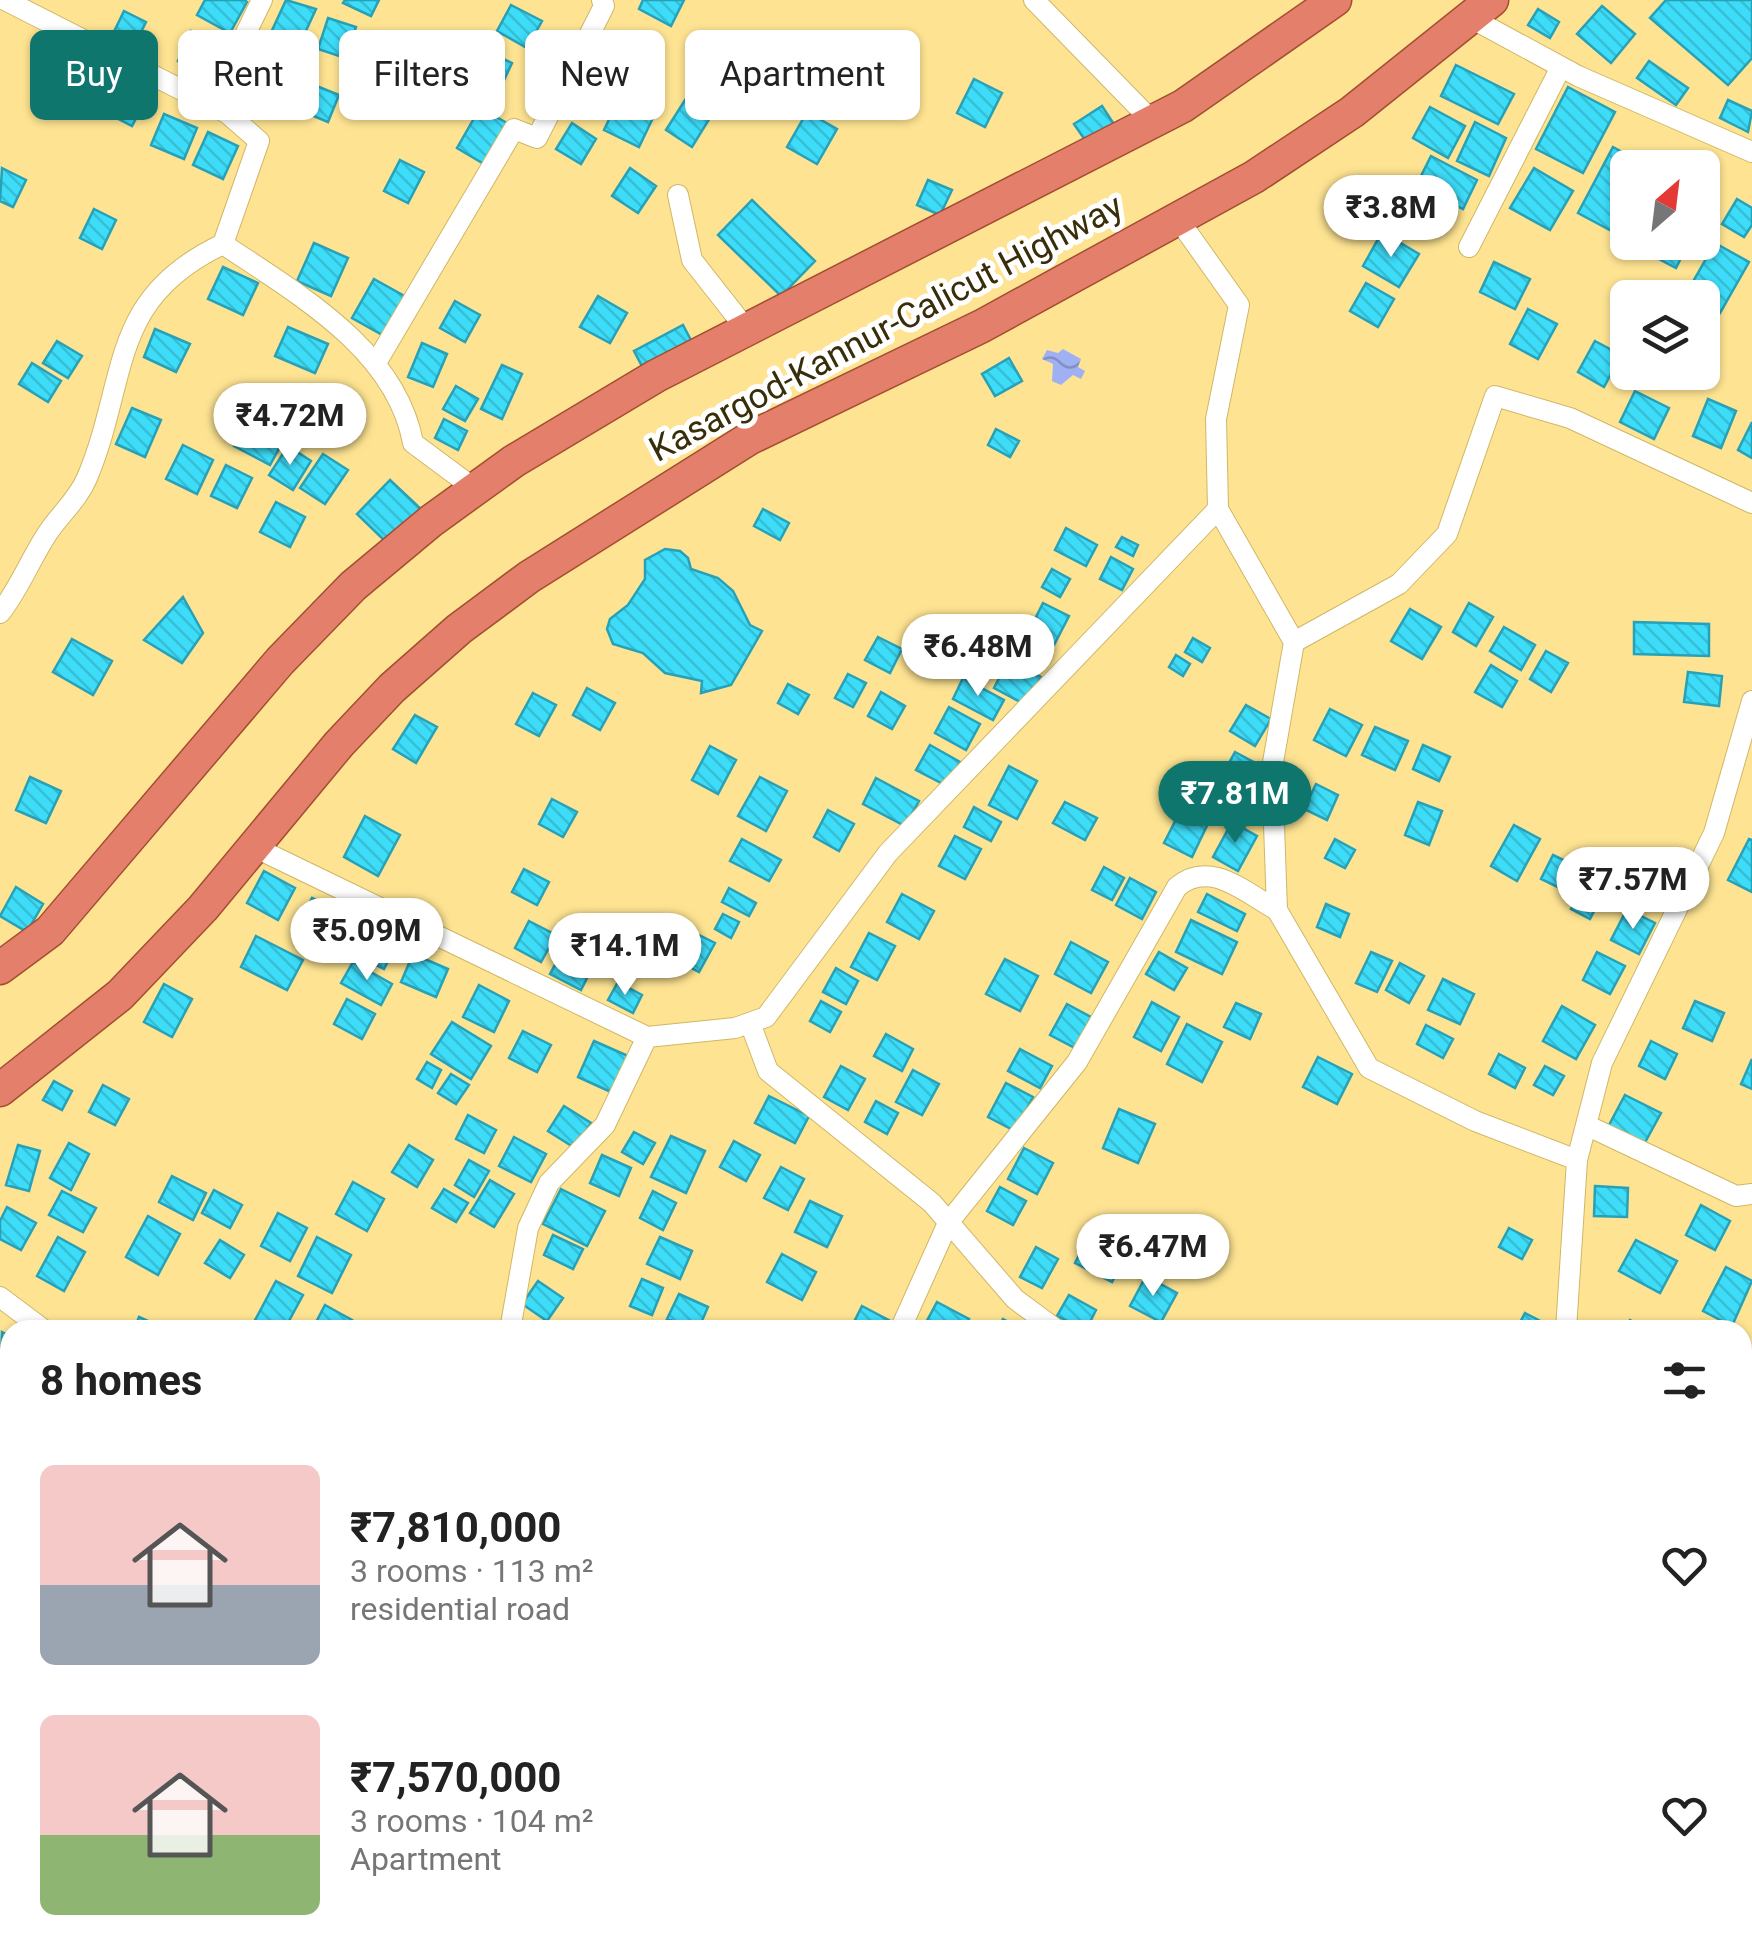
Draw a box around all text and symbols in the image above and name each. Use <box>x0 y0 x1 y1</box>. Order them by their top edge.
chip: Buy <box>30 30 158 120</box>
chip: Rent <box>178 30 319 120</box>
chip: Filters <box>339 30 505 120</box>
chip: New <box>525 30 665 120</box>
chip: Apartment <box>685 30 920 120</box>
north arrow <box>1610 150 1720 260</box>
map controls <box>1610 150 1720 390</box>
pin: ₹3.8M <box>1321 175 1461 260</box>
street label: Kasargod-Kannur-Calicut Highway <box>642 185 1130 470</box>
text: ₹3.8M <box>1346 188 1436 226</box>
button: layers <box>1610 280 1720 390</box>
pin: ₹4.72M <box>209 383 371 468</box>
text: ₹4.72M <box>235 396 345 434</box>
pin: ₹6.48M <box>897 614 1059 699</box>
text: ₹6.48M <box>923 627 1033 665</box>
pin: ₹7.81M <box>1154 761 1316 846</box>
text: ₹7.81M <box>1180 774 1290 812</box>
pin: ₹7.57M <box>1552 847 1714 932</box>
text: ₹7.57M <box>1578 860 1688 898</box>
pin: ₹5.09M <box>286 898 448 983</box>
text: ₹5.09M <box>312 911 422 949</box>
pin: ₹14.1M <box>544 913 706 998</box>
text: ₹14.1M <box>570 926 680 964</box>
pin: ₹6.47M <box>1072 1214 1234 1299</box>
text: ₹6.47M <box>1098 1227 1208 1265</box>
icon: filters <box>1657 1353 1712 1408</box>
text: 8 homes <box>40 1356 202 1405</box>
text: ₹7,810,000 <box>350 1503 561 1552</box>
icon: home <box>120 1505 240 1625</box>
icon: heart <box>1657 1538 1712 1593</box>
text: 3 rooms · 113 m² <box>350 1552 593 1590</box>
text: residential road <box>350 1590 570 1628</box>
text: ₹7,570,000 <box>350 1753 561 1802</box>
icon: home <box>120 1755 240 1875</box>
icon: heart <box>1657 1788 1712 1843</box>
text: 3 rooms · 104 m² <box>350 1802 593 1840</box>
text: Apartment <box>350 1840 502 1878</box>

